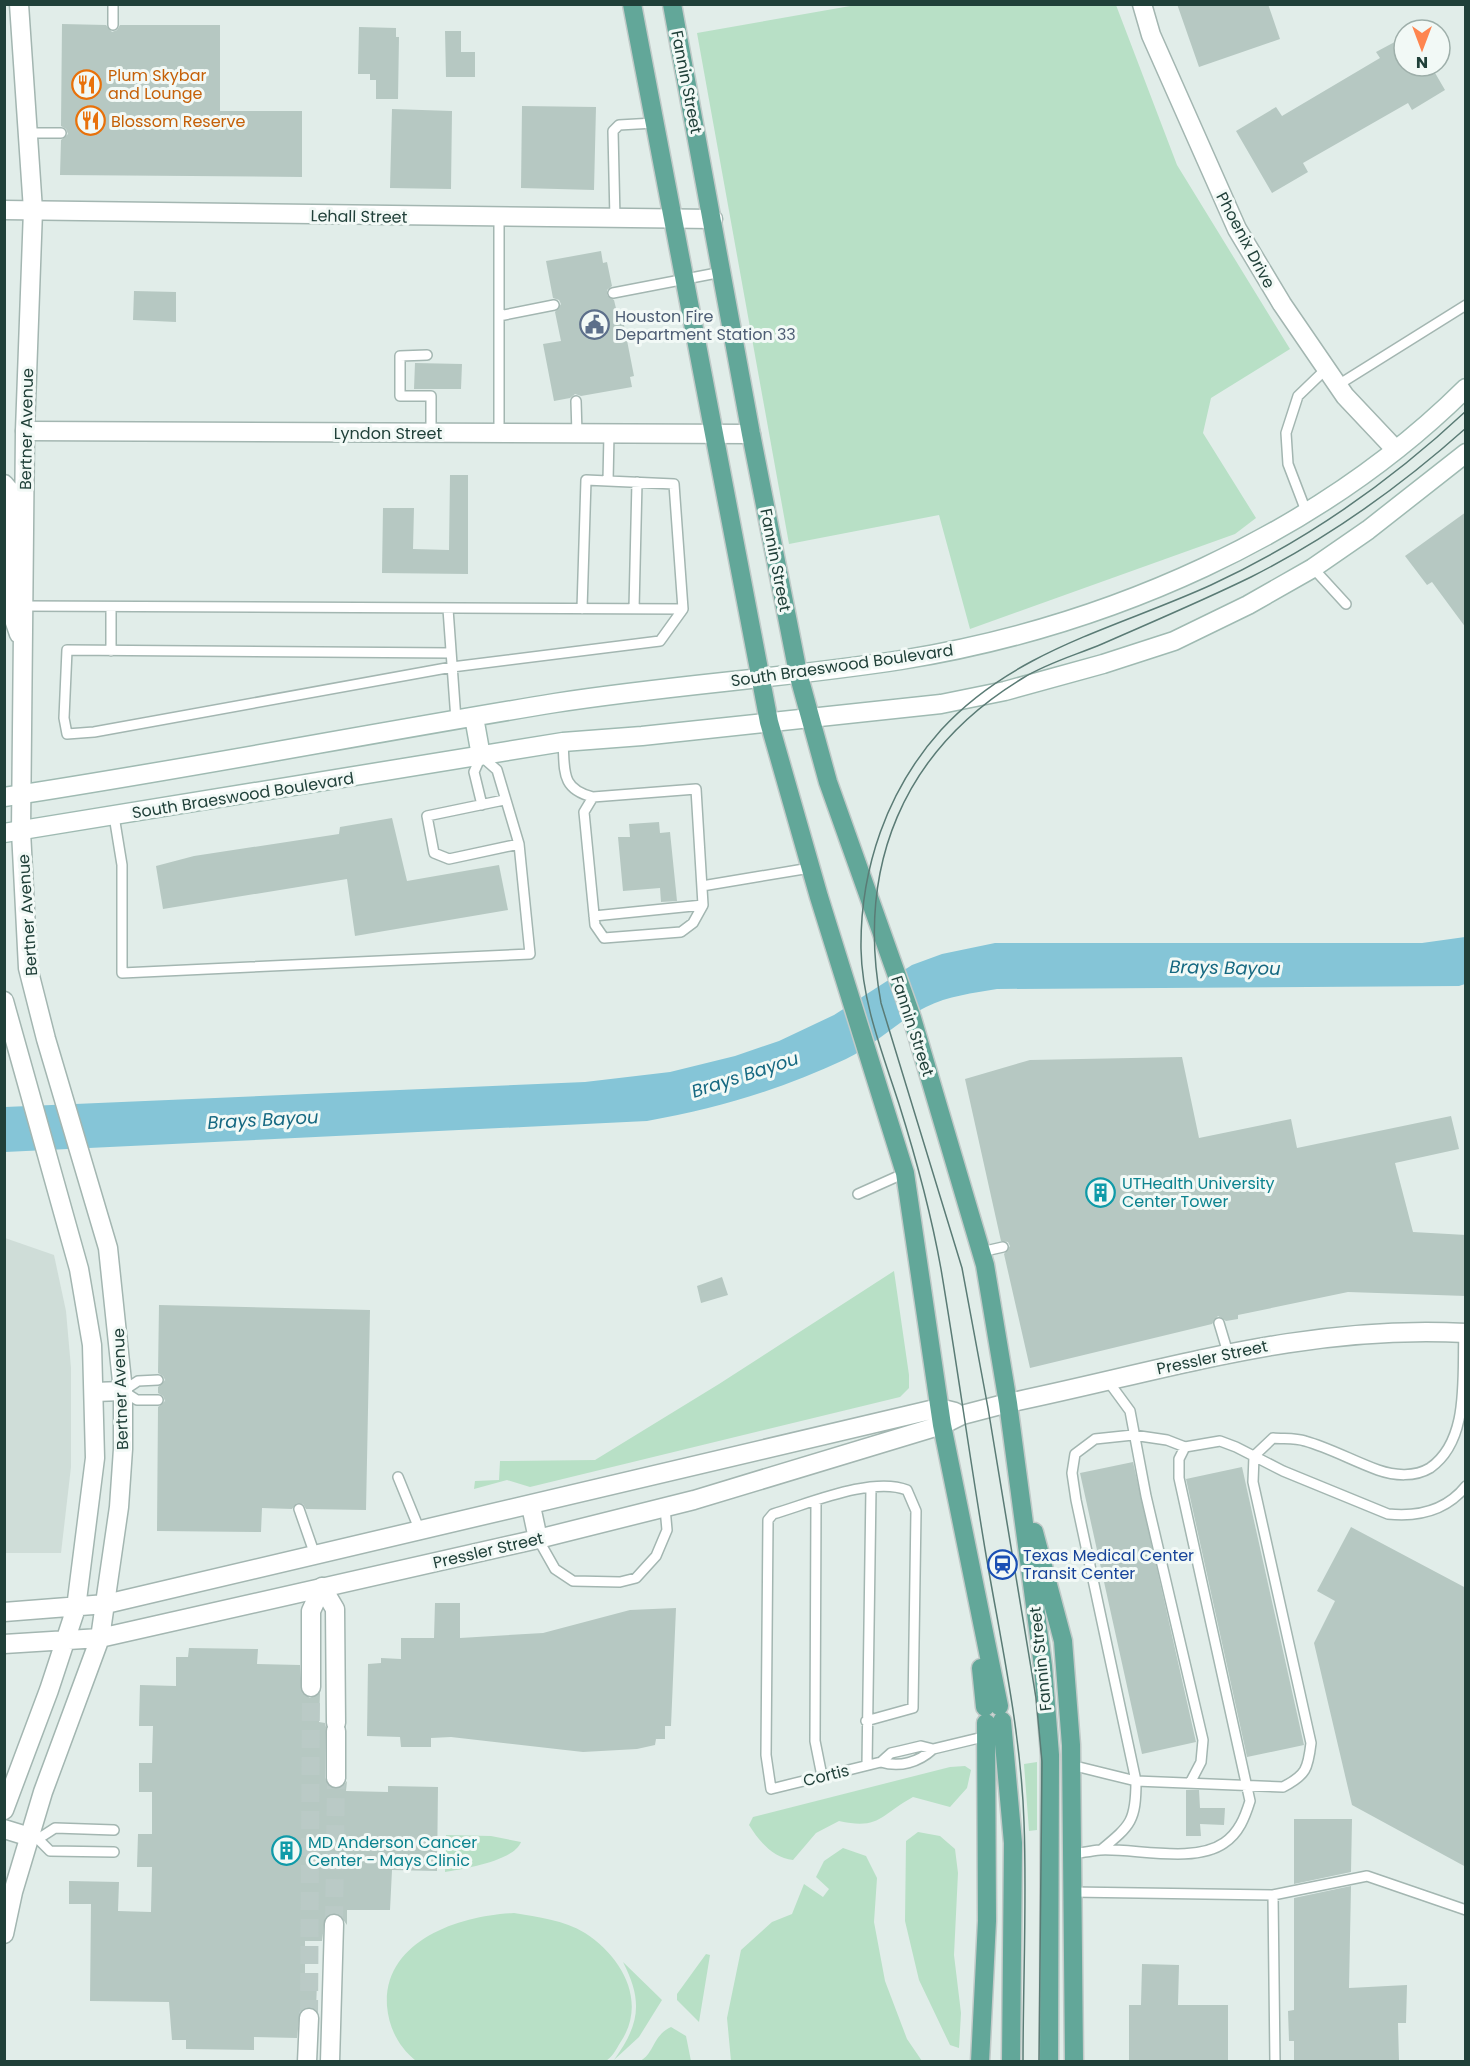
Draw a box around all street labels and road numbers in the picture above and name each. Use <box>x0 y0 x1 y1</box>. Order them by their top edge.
street label: Fannin Street <box>665 29 708 136</box>
street label: Phoenix Drive <box>1211 188 1281 292</box>
street label: Lehall Street <box>310 204 408 229</box>
street label: Bertner Avenue <box>14 368 39 490</box>
street label: Lyndon Street <box>334 422 442 445</box>
street label: Fannin Street <box>754 507 797 614</box>
street label: South Braeswood Boulevard <box>729 638 955 693</box>
street label: South Braeswood Boulevard <box>130 767 356 824</box>
street label: Bertner Avenue <box>12 853 43 977</box>
street label: Fannin Street <box>885 973 940 1080</box>
street label: Bertner Avenue <box>107 1328 134 1450</box>
street label: Pressler Street <box>1155 1334 1270 1380</box>
street label: Pressler Street <box>431 1527 546 1574</box>
street label: Fannin Street <box>1024 1606 1057 1712</box>
street label: Cortis <box>801 1759 852 1792</box>

